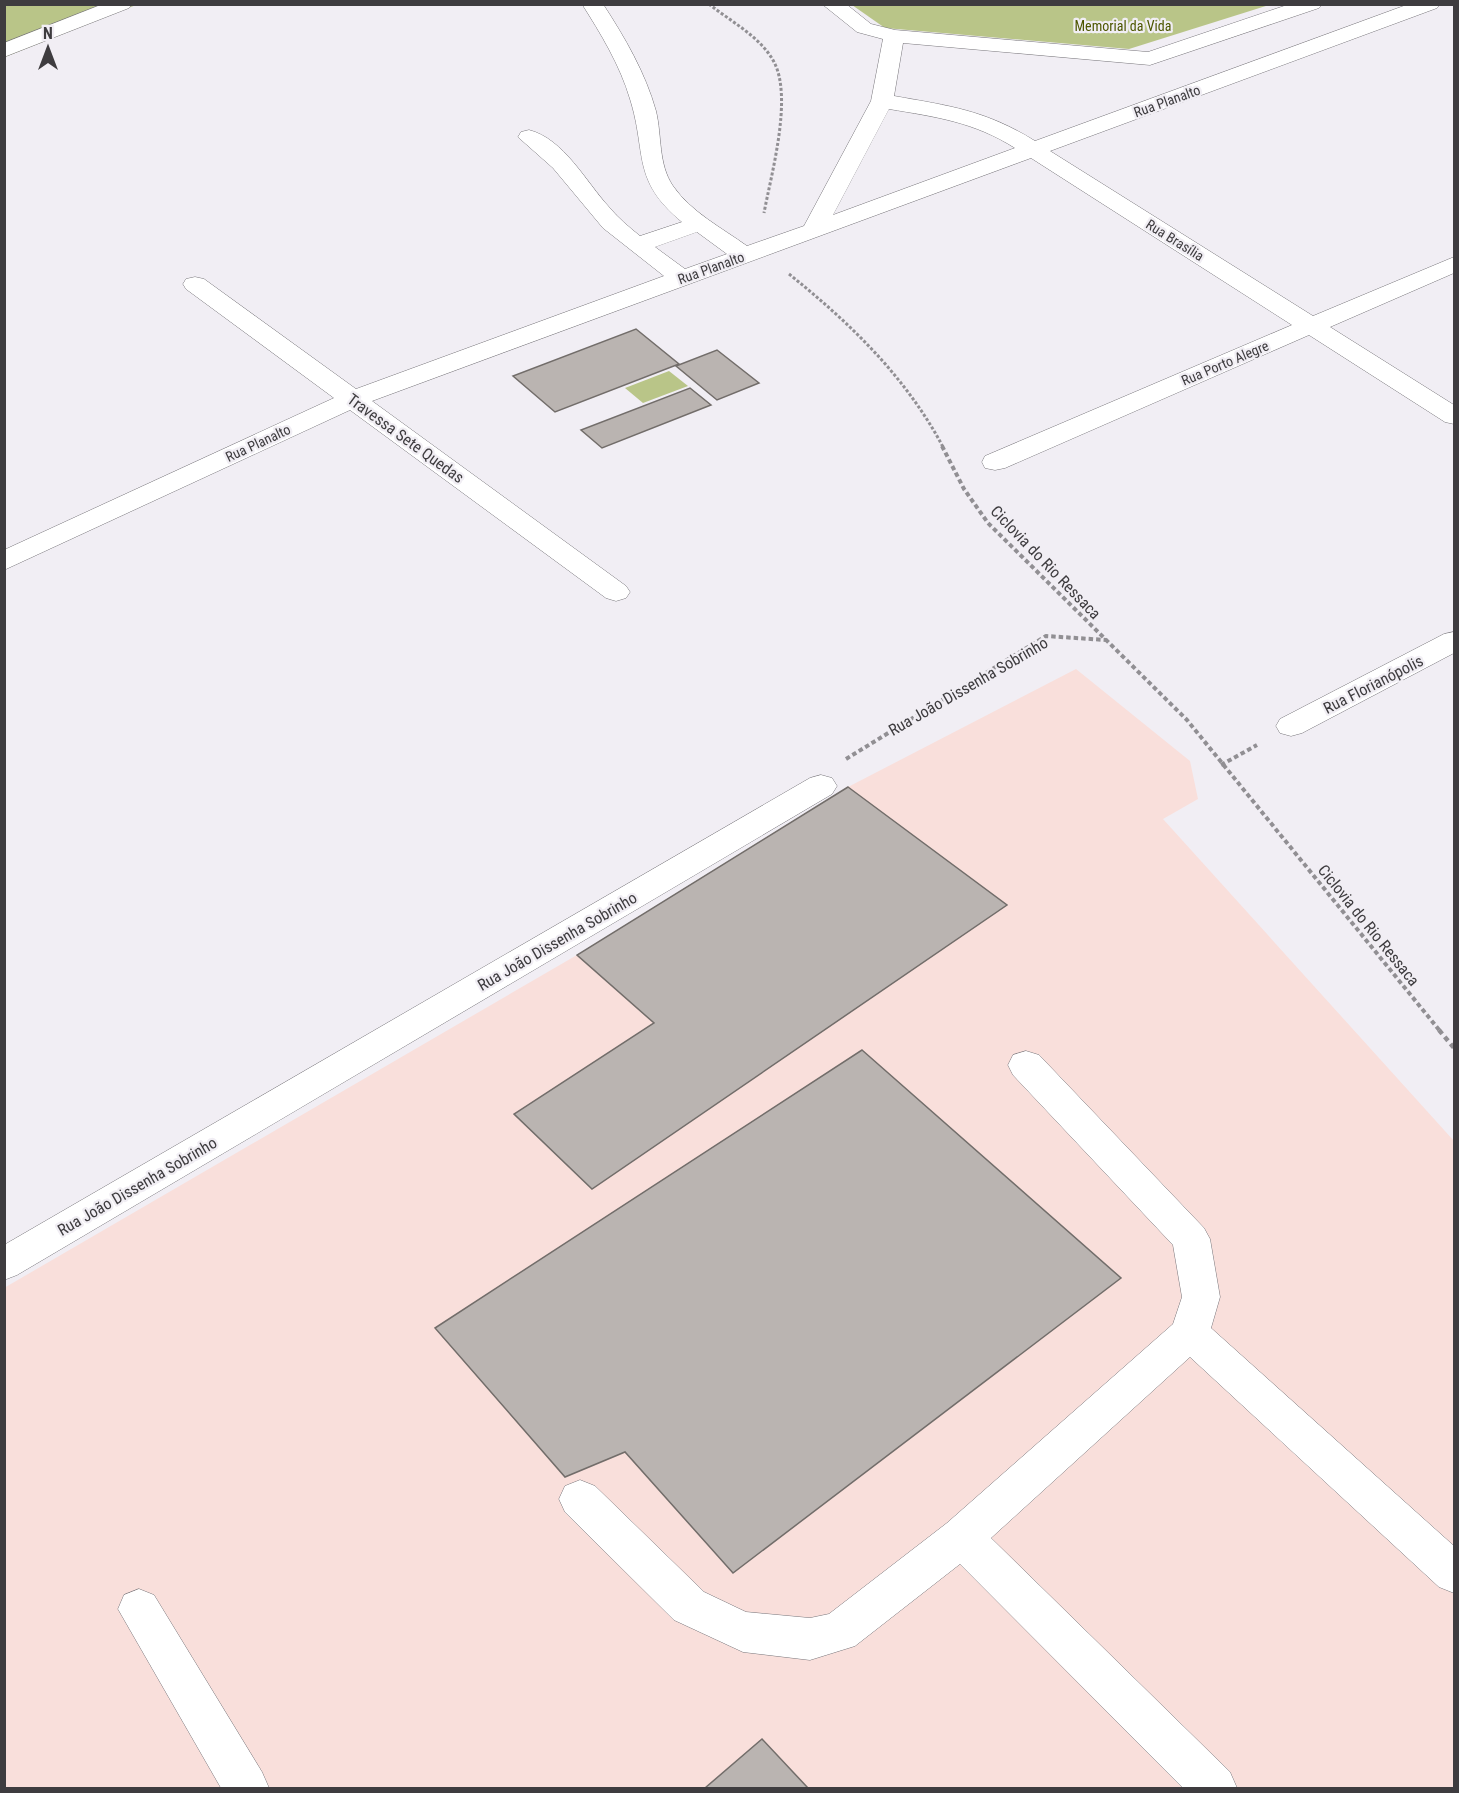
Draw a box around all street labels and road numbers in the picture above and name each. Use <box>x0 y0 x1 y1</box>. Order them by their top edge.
street label: Rua Planalto <box>1132 82 1202 120</box>
street label: Rua Brasília <box>1143 216 1207 264</box>
street label: Rua Planalto <box>676 249 746 287</box>
street label: Rua Porto Alegre <box>1179 337 1271 389</box>
street label: Travessa Sete Quedas <box>344 390 468 487</box>
street label: Rua Planalto <box>223 421 293 465</box>
street label: Ciclovia do Rio Ressaca <box>987 502 1105 623</box>
street label: Rua João Dissenha Sobrinho <box>885 633 1051 740</box>
street label: Rua Florianópolis <box>1320 651 1426 718</box>
street label: Ciclovia do Rio Ressaca <box>1314 861 1423 990</box>
street label: Rua João Dissenha Sobrinho <box>474 888 640 995</box>
street label: Rua João Dissenha Sobrinho <box>54 1133 220 1240</box>

